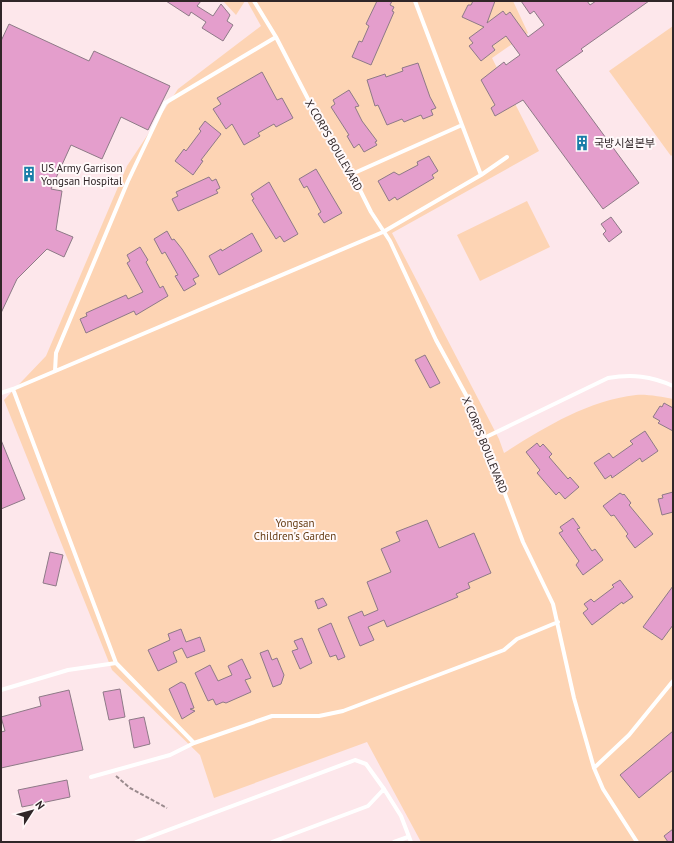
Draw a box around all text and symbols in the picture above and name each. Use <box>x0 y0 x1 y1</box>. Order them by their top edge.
street label: X CORPS BOULEVARD <box>302 97 366 193</box>
building icon: 국방시설본부 <box>573 134 591 152</box>
place label: 국방시설본부 <box>594 136 655 150</box>
place label: US Army Garrison Yongsan Hospital <box>41 161 123 188</box>
building icon: US Army Garrison Yongsan Hospital <box>20 165 38 183</box>
street label: X CORPS BOULEVARD <box>459 395 511 495</box>
park label: Yongsan Children's Garden <box>254 516 336 543</box>
north arrow <box>12 791 52 831</box>
text: N <box>32 798 48 812</box>

